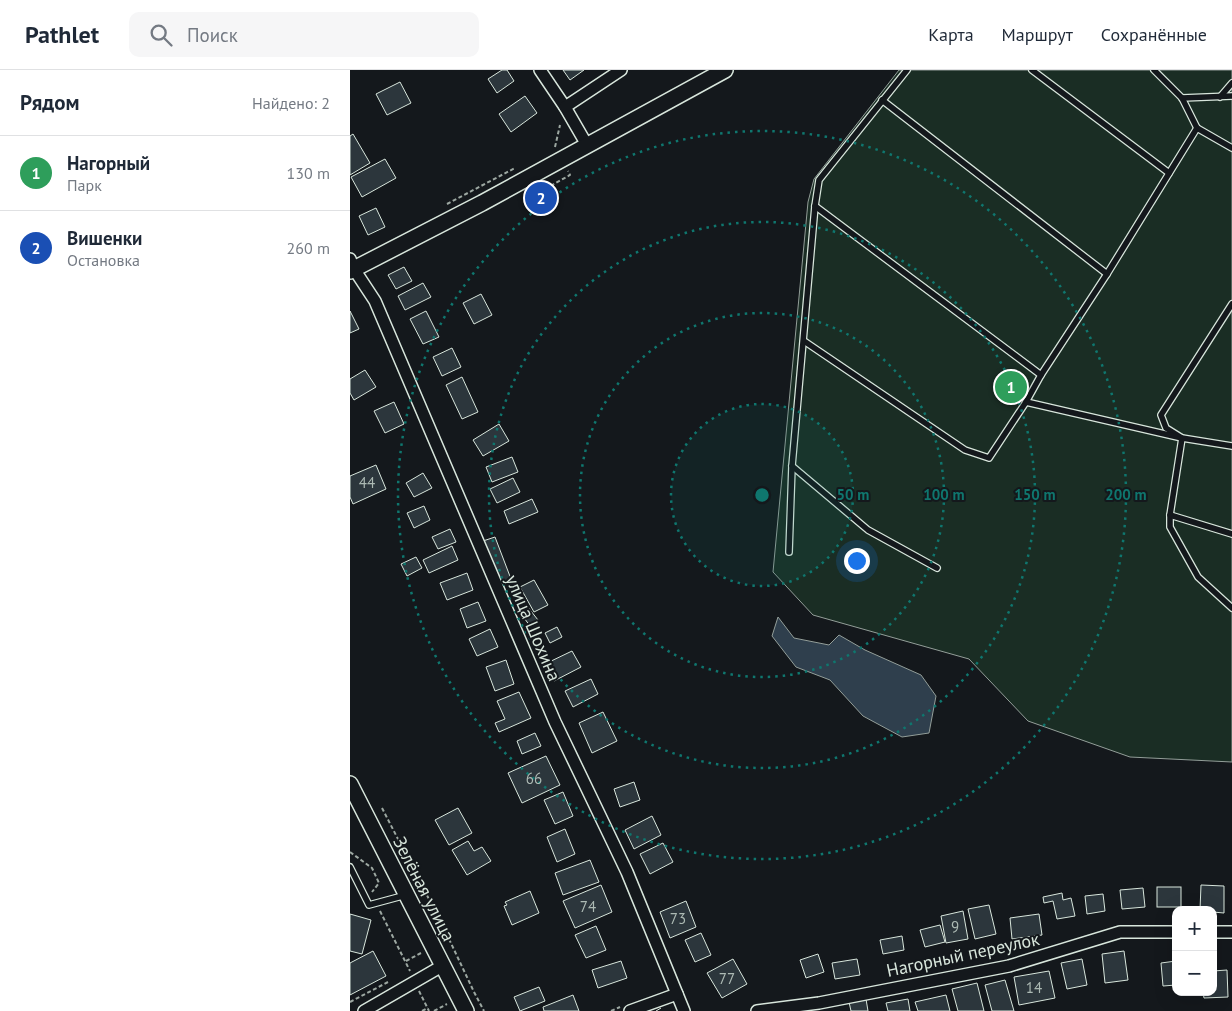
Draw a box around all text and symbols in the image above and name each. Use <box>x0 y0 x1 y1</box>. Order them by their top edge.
search box <box>129 12 479 57</box>
text: Pathlet <box>25 19 99 50</box>
icon: search <box>147 21 175 49</box>
text: Поиск <box>187 23 238 47</box>
text: Карта <box>928 23 974 46</box>
text: Маршрут <box>1002 23 1073 46</box>
text: Сохранённые <box>1101 23 1207 46</box>
text: Рядом <box>20 89 79 116</box>
text: Найдено: 2 <box>252 93 330 113</box>
text: Нагорный <box>67 151 150 175</box>
text: 1 <box>31 163 41 183</box>
text: 130 m <box>287 163 330 183</box>
text: Парк <box>67 175 102 195</box>
pin: 2 <box>525 179 557 217</box>
text: Вишенки <box>67 226 142 250</box>
text: 2 <box>31 238 41 258</box>
text: 260 m <box>287 238 330 258</box>
text: Остановка <box>67 250 140 270</box>
pin: 1 <box>995 368 1027 406</box>
house number: 44 <box>359 473 375 492</box>
text: 50 m <box>837 485 869 504</box>
text: 100 m <box>923 485 965 504</box>
text: 150 m <box>1014 485 1056 504</box>
text: 200 m <box>1105 485 1147 504</box>
centre of rings <box>753 486 771 504</box>
your location <box>844 548 870 574</box>
street label: улица Шохина <box>501 571 566 684</box>
house number: 66 <box>526 769 542 788</box>
street label: Зелёная улица <box>388 833 461 945</box>
house number: 74 <box>580 897 596 916</box>
map controls <box>1172 906 1217 996</box>
button: + <box>1172 906 1217 951</box>
house number: 73 <box>670 909 686 928</box>
house number: 9 <box>951 917 959 936</box>
street label: Нагорный переулок <box>884 927 1042 982</box>
button: − <box>1172 951 1217 996</box>
house number: 77 <box>719 969 735 988</box>
house number: 14 <box>1026 978 1042 997</box>

